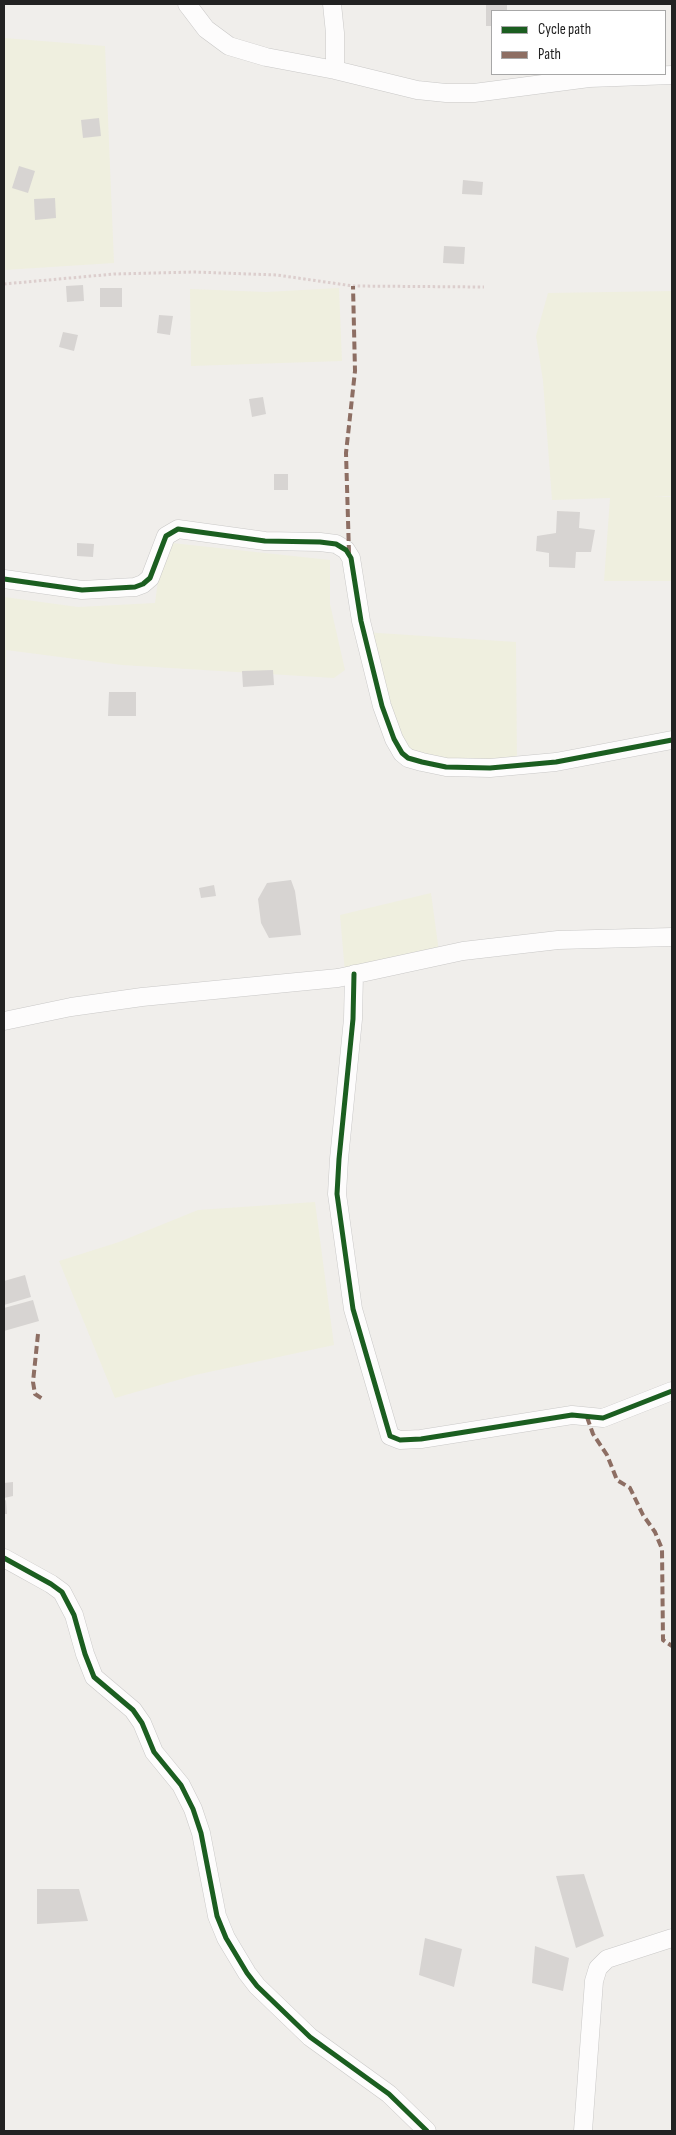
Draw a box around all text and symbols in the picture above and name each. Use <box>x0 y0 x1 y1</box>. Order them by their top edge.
legend <box>491 10 666 75</box>
text: Cycle path <box>538 20 591 39</box>
text: Path <box>538 45 561 64</box>

